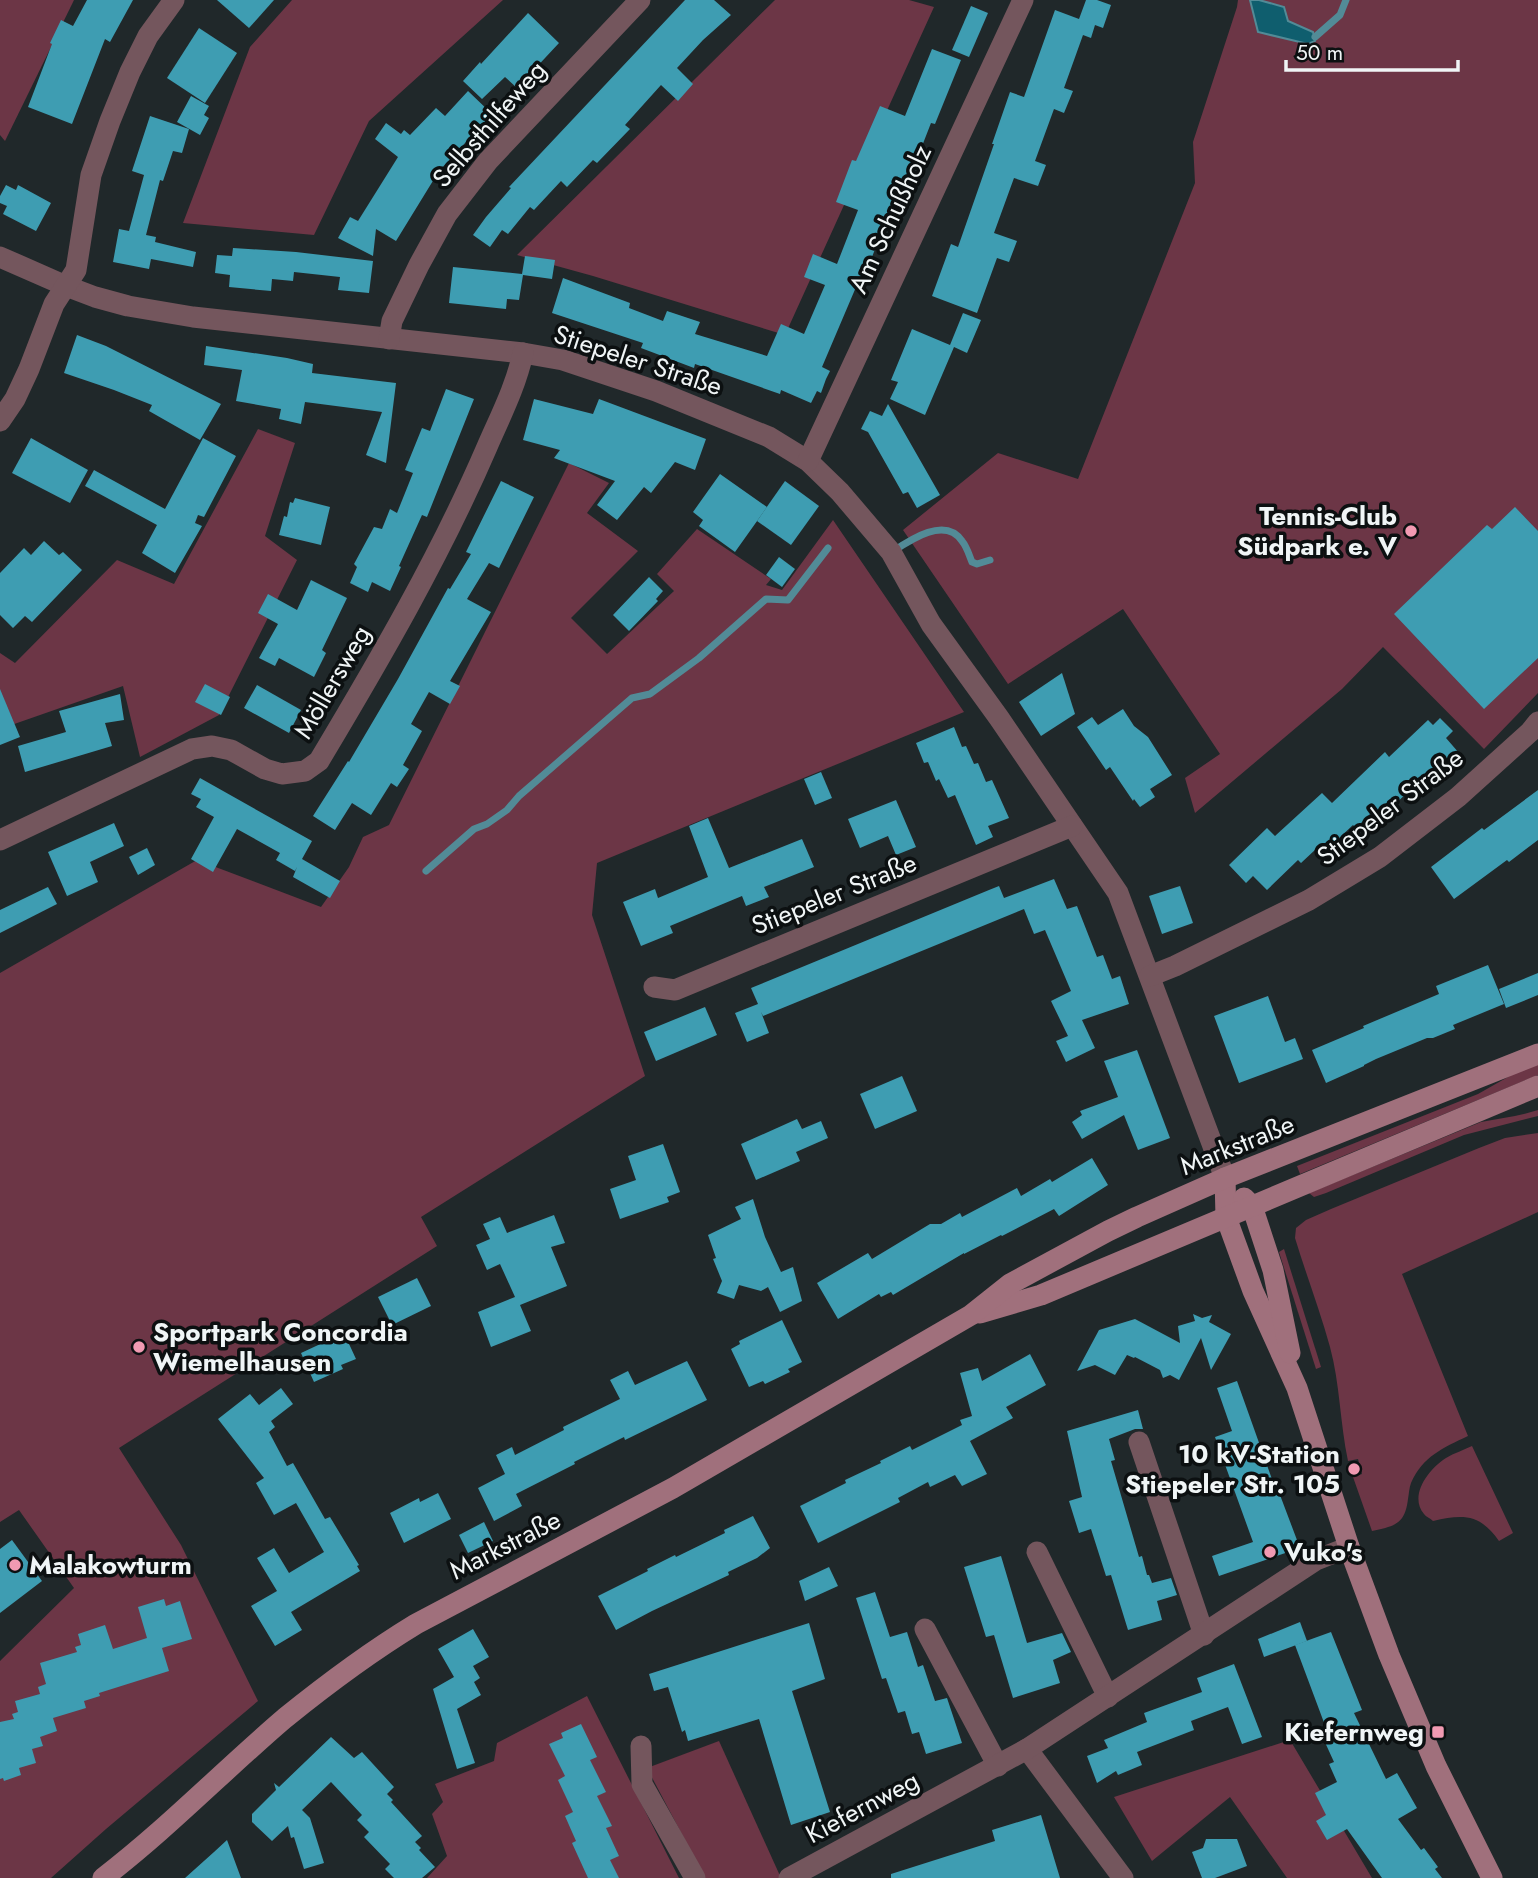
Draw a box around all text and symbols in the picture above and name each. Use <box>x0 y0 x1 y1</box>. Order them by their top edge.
scale bar <box>1286 28 1458 72</box>
text: 50 m <box>1296 38 1343 68</box>
street label: Selbsthilfeweg <box>423 52 555 196</box>
street label: Am Schußholz <box>839 139 941 299</box>
street label: Stiepeler Straße <box>549 315 727 405</box>
place label: Tennis-Club Südpark e. V <box>1237 497 1398 565</box>
marker: Tennis-Club Südpark e. V <box>1403 523 1419 539</box>
street label: Möllersweg <box>284 618 380 746</box>
street label: Stiepeler Straße <box>1309 739 1471 875</box>
street label: Stiepeler Straße <box>746 844 922 944</box>
street label: Markstraße <box>1174 1105 1300 1185</box>
place label: Sportpark Concordia Wiemelhausen <box>153 1313 408 1381</box>
marker: Sportpark Concordia Wiemelhausen <box>131 1339 147 1355</box>
place label: 10 kV-Station Stiepeler Str. 105 <box>1125 1435 1340 1503</box>
marker: 10 kV-Station Stiepeler Str. 105 <box>1346 1461 1362 1477</box>
street label: Markstraße <box>443 1501 567 1589</box>
place label: Vuko's <box>1283 1533 1363 1571</box>
marker: Vuko's <box>1262 1544 1278 1560</box>
place label: Malakowturm <box>29 1546 192 1584</box>
marker: Malakowturm <box>7 1557 23 1573</box>
place label: Kiefernweg <box>1284 1713 1424 1751</box>
marker: Kiefernweg <box>1430 1724 1446 1740</box>
street label: Kiefernweg <box>799 1761 925 1853</box>

